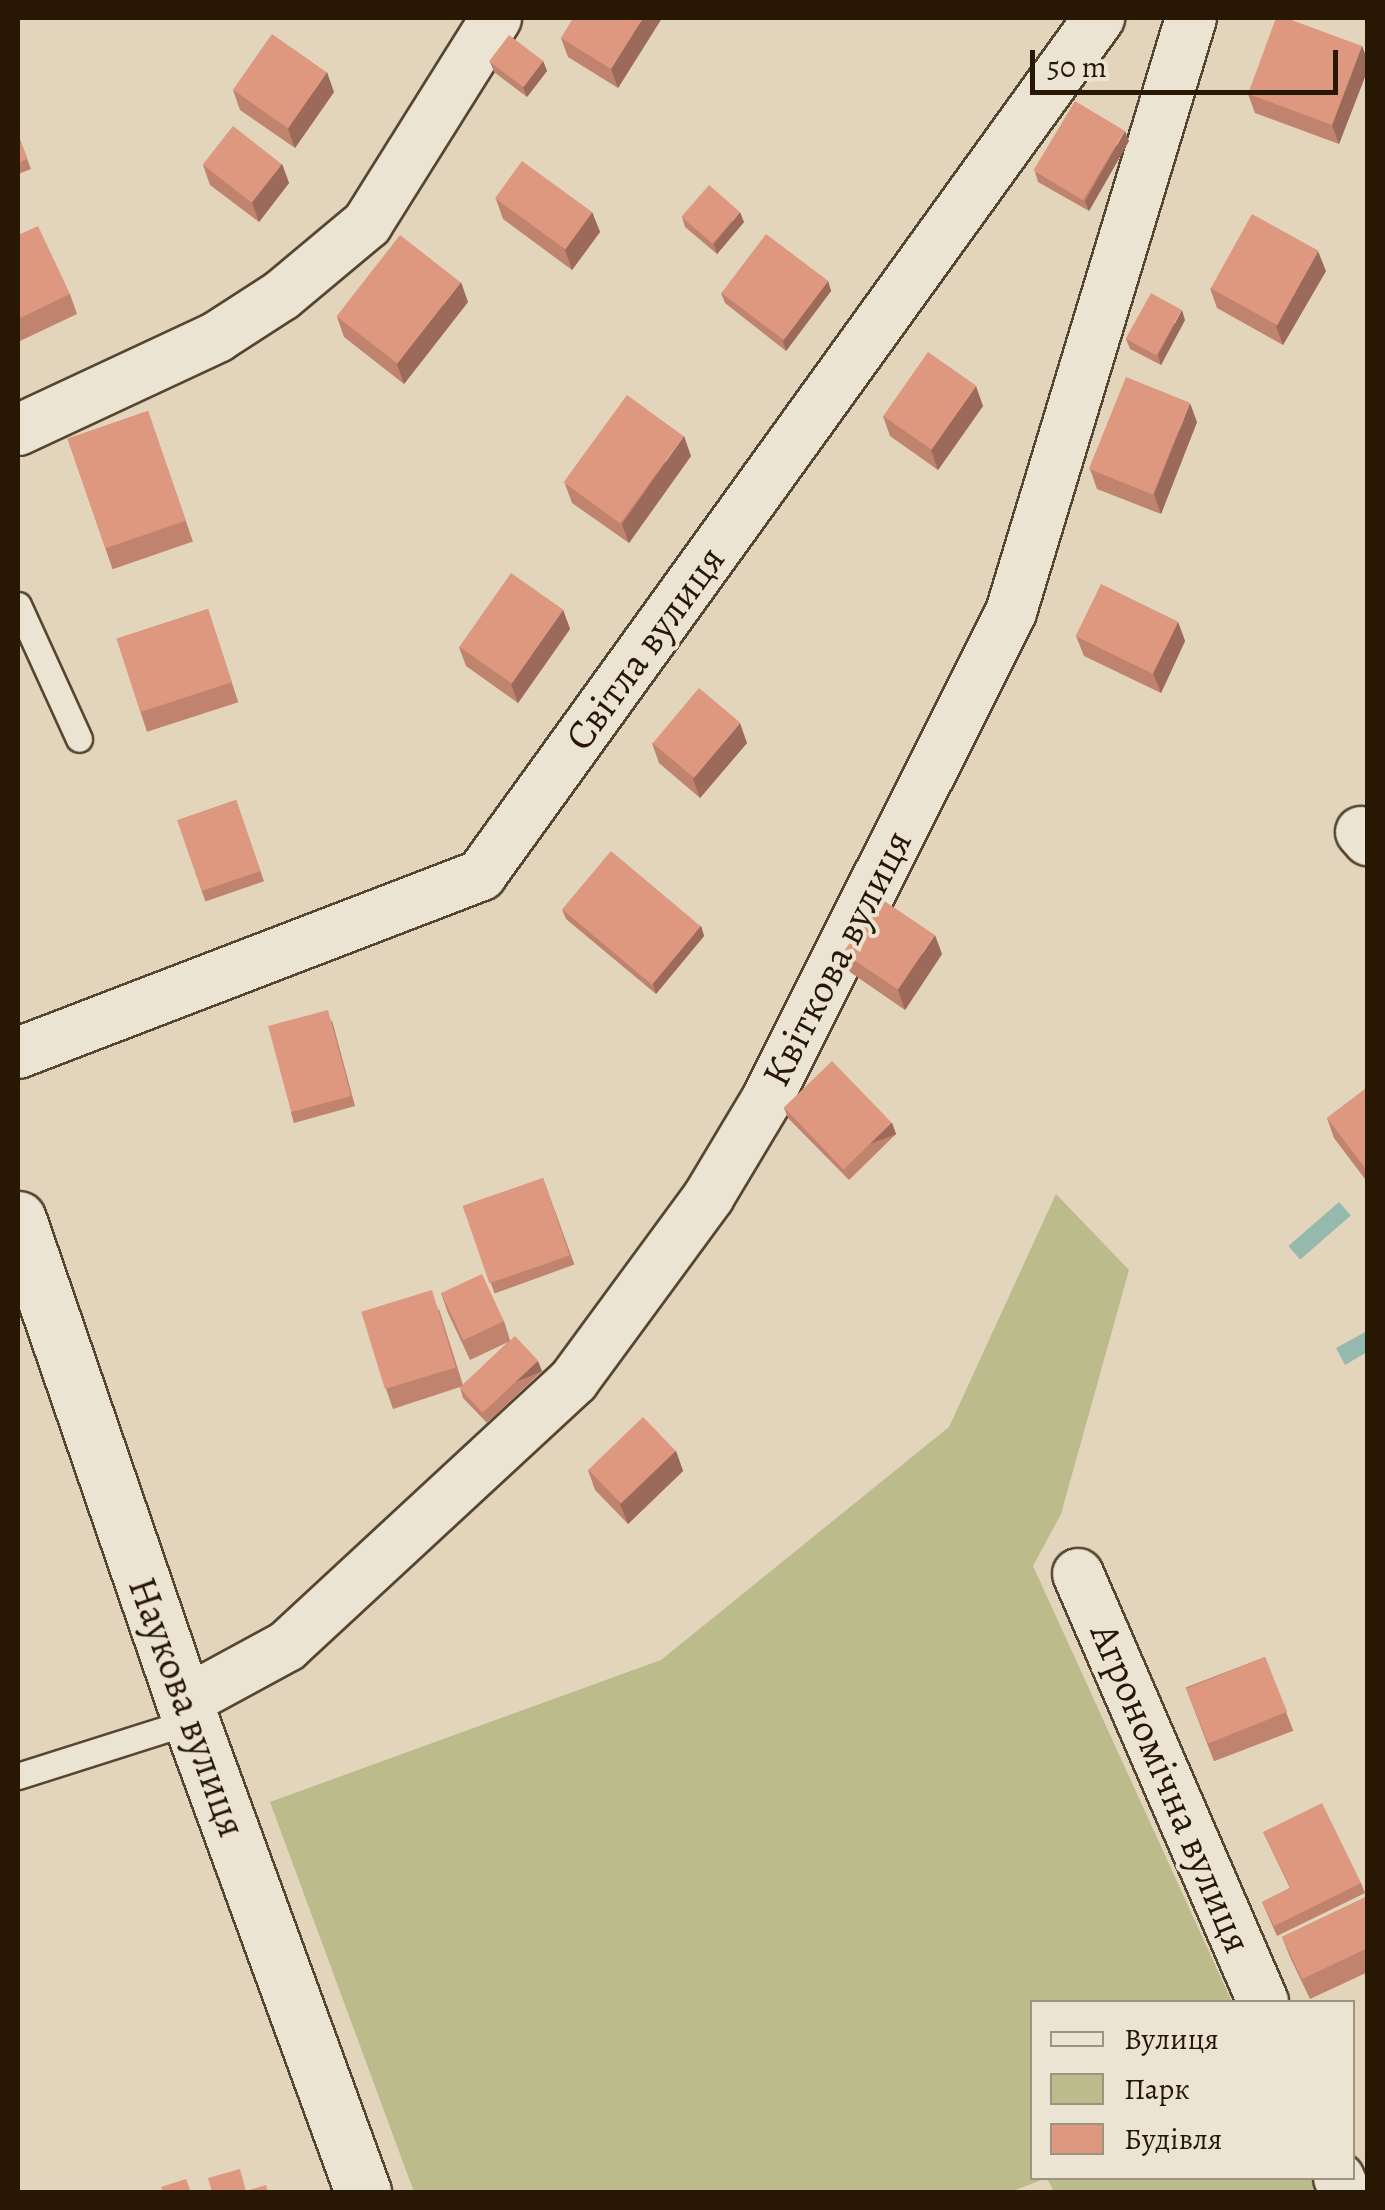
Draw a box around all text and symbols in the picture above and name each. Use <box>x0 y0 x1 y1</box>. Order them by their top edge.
scale bar <box>1035 30 1342 92</box>
text: 50 m <box>1047 47 1107 87</box>
street label: Світла вулиця <box>555 537 735 759</box>
street label: Квіткова вулиця <box>752 822 922 1094</box>
street label: Наукова вулиця <box>118 1571 256 1843</box>
street label: Агрономічна вулиця <box>1080 1616 1262 1960</box>
legend <box>1030 2000 1355 2180</box>
text: Вулиця <box>1124 2019 1219 2059</box>
text: Парк <box>1124 2069 1190 2109</box>
text: Будівля <box>1124 2119 1222 2159</box>

